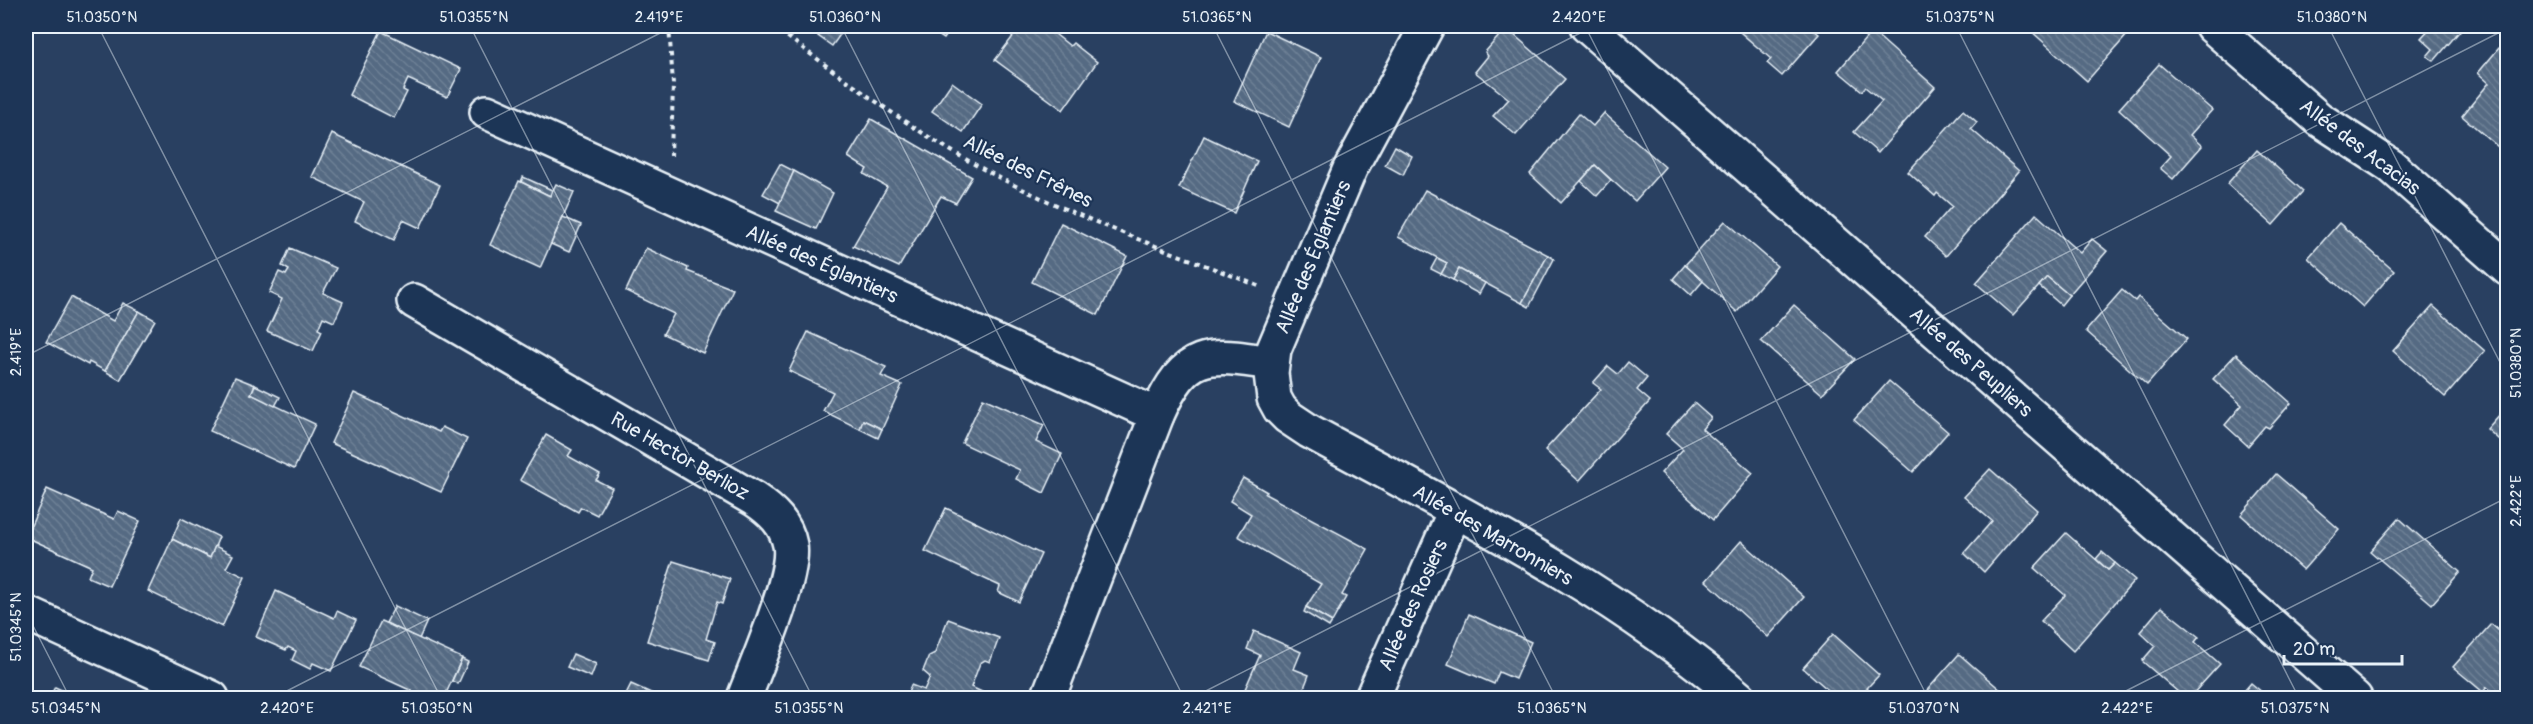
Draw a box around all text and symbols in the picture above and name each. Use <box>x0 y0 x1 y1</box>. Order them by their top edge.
text: 51.0350°N <box>67 8 137 27</box>
text: 51.0355°N <box>440 8 508 27</box>
text: 2.419°E <box>635 8 683 27</box>
text: 51.0360°N <box>809 8 881 27</box>
text: 51.0365°N <box>1182 8 1252 27</box>
text: 2.420°E <box>1552 8 1606 27</box>
text: 51.0375°N <box>1926 8 1994 27</box>
text: 51.0380°N <box>2297 8 2367 27</box>
street label: Allée des Acacias <box>2295 93 2425 201</box>
street label: Allée des Frênes <box>959 129 1097 213</box>
street label: Allée des Églantiers <box>1269 177 1357 337</box>
street label: Allée des Églantiers <box>742 219 902 309</box>
street label: Allée des Peupliers <box>1904 302 2038 422</box>
text: 2.419°E <box>7 328 26 376</box>
text: 51.0380°N <box>2507 328 2526 398</box>
street label: Rue Hector Berlioz <box>606 406 754 506</box>
text: 2.422°E <box>2507 475 2526 527</box>
street label: Allée des Marronniers <box>1408 479 1578 591</box>
street label: Allée des Rosiers <box>1373 535 1453 675</box>
text: 51.0345°N <box>7 592 26 662</box>
scale bar <box>2284 628 2402 666</box>
text: 20 m <box>2293 638 2335 661</box>
text: 51.0345°N <box>31 699 101 718</box>
text: 2.420°E <box>260 699 314 718</box>
text: 51.0350°N <box>402 699 472 718</box>
text: 51.0355°N <box>775 699 843 718</box>
text: 2.421°E <box>1183 699 1232 718</box>
text: 51.0365°N <box>1517 699 1587 718</box>
text: 51.0370°N <box>1889 699 1959 718</box>
text: 2.422°E <box>2101 699 2153 718</box>
text: 51.0375°N <box>2261 699 2329 718</box>

